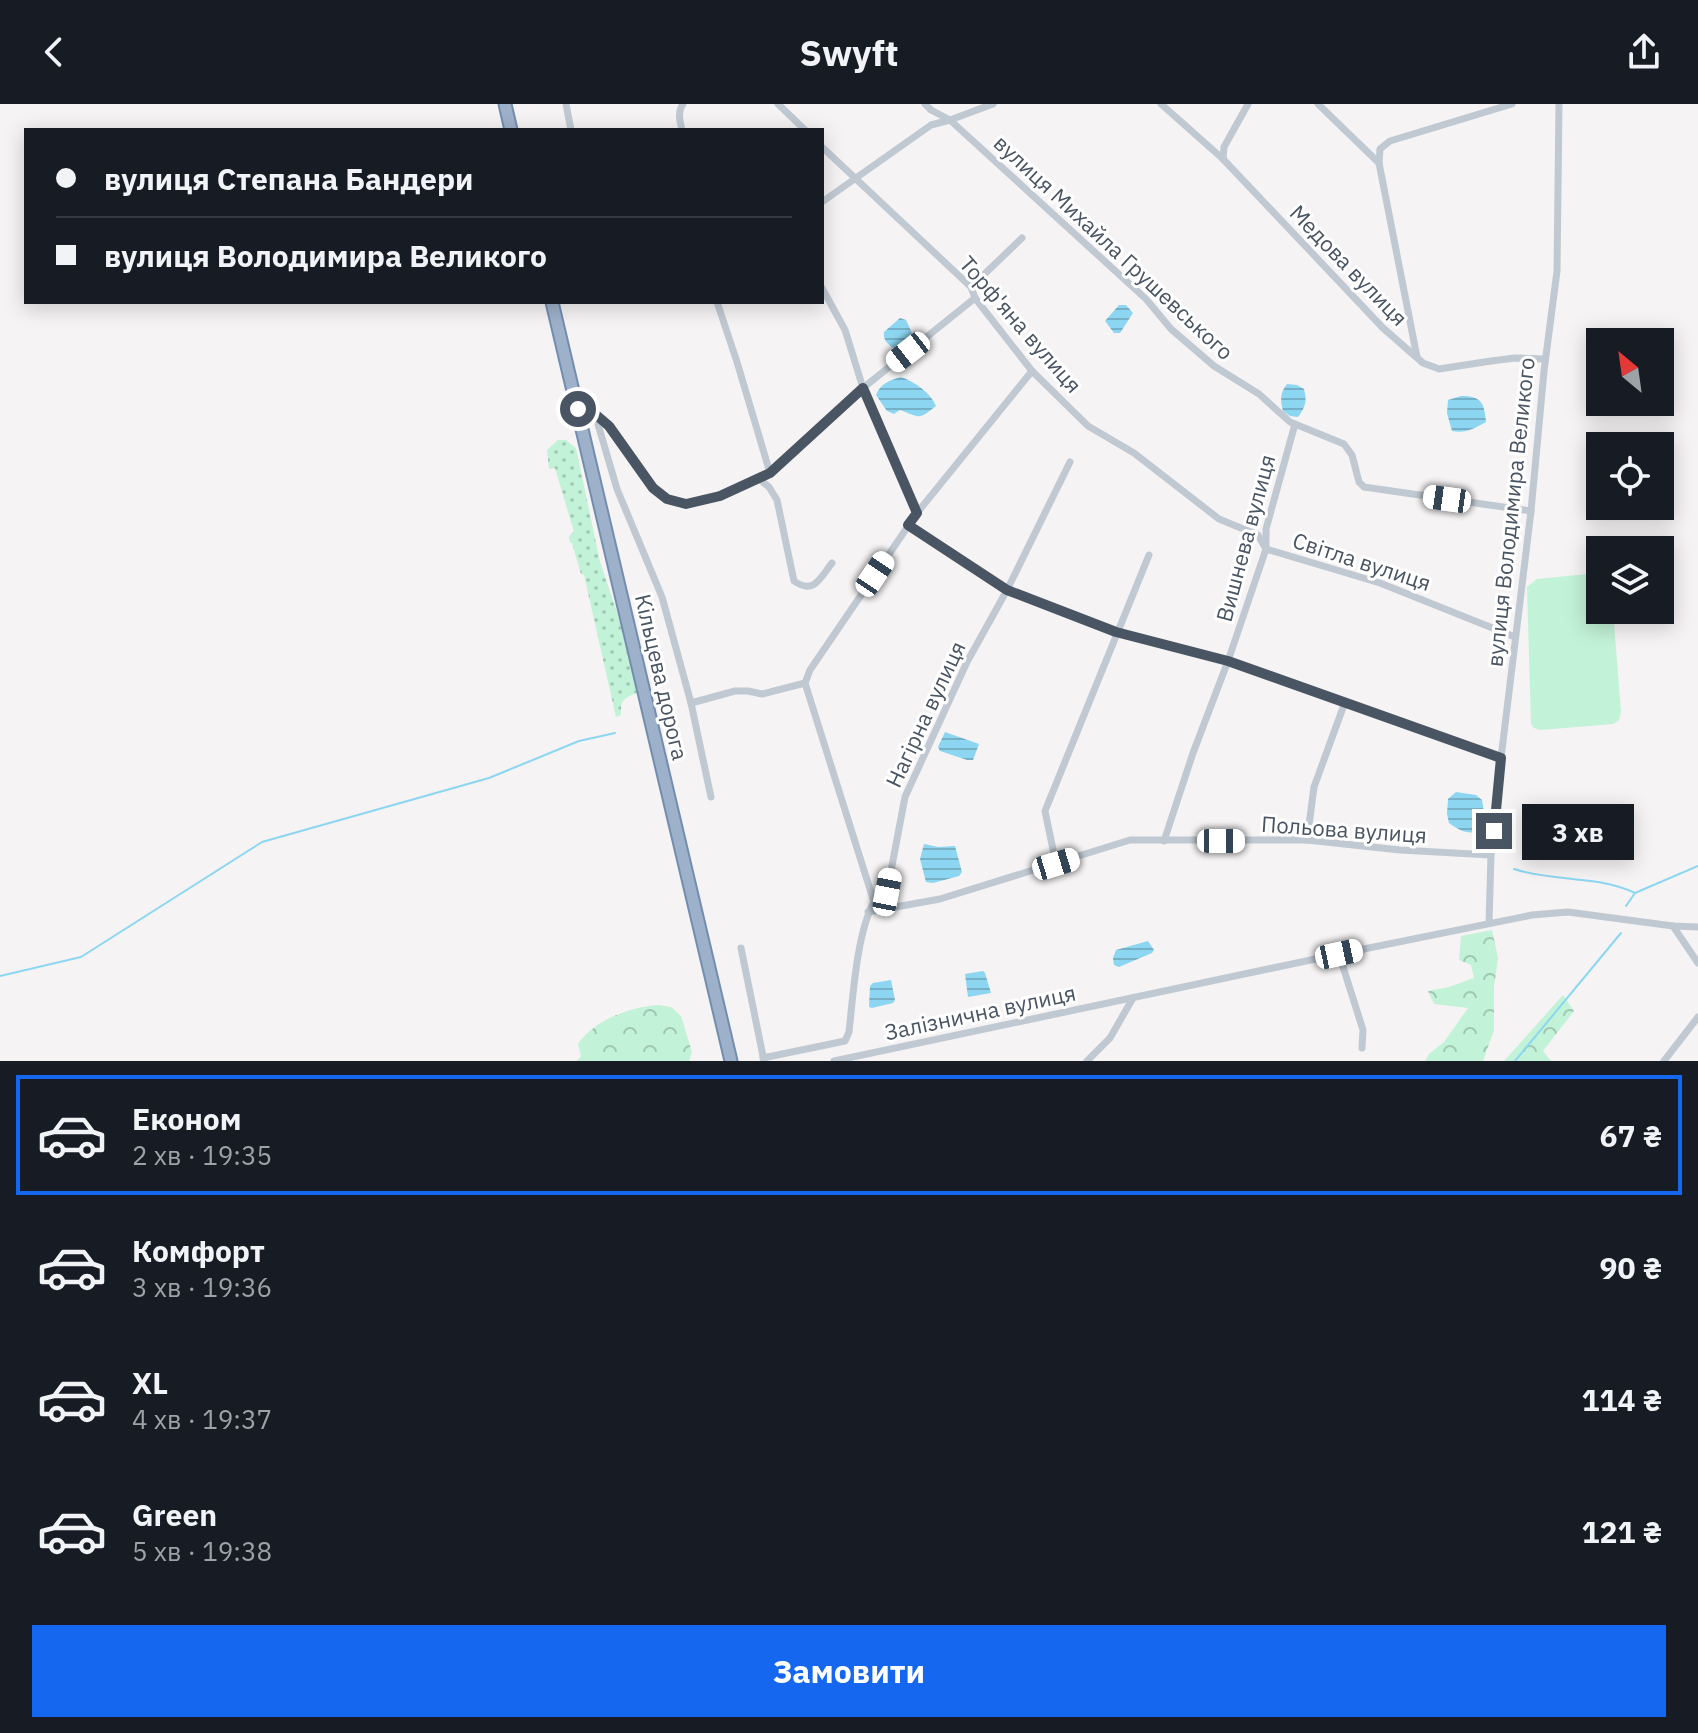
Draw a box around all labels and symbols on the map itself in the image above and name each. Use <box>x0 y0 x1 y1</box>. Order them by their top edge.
street label: вулиця Михайла Грушевського <box>988 128 1240 366</box>
street label: Медова вулиця <box>1284 198 1414 332</box>
street label: Торф'яна вулиця <box>953 249 1089 399</box>
car <box>882 328 934 376</box>
north arrow <box>1586 328 1674 416</box>
street label: вулиця Володимира Великого <box>1479 356 1541 668</box>
route start <box>560 391 596 427</box>
street label: Вишнева вулиця <box>1209 451 1281 625</box>
car <box>1422 484 1472 514</box>
street label: Світла вулиця <box>1289 525 1435 597</box>
car <box>852 547 898 601</box>
street label: Кільцева дорога <box>629 591 695 763</box>
street label: Нагірна вулиця <box>878 636 972 792</box>
callout: 3 хв <box>1522 803 1634 859</box>
street label: Польова вулиця <box>1260 809 1428 849</box>
route end <box>1476 813 1512 849</box>
car <box>1197 829 1245 853</box>
car <box>1030 846 1082 882</box>
car <box>871 866 903 918</box>
car <box>1313 937 1365 971</box>
street label: Залізнична вулиця <box>882 978 1078 1046</box>

